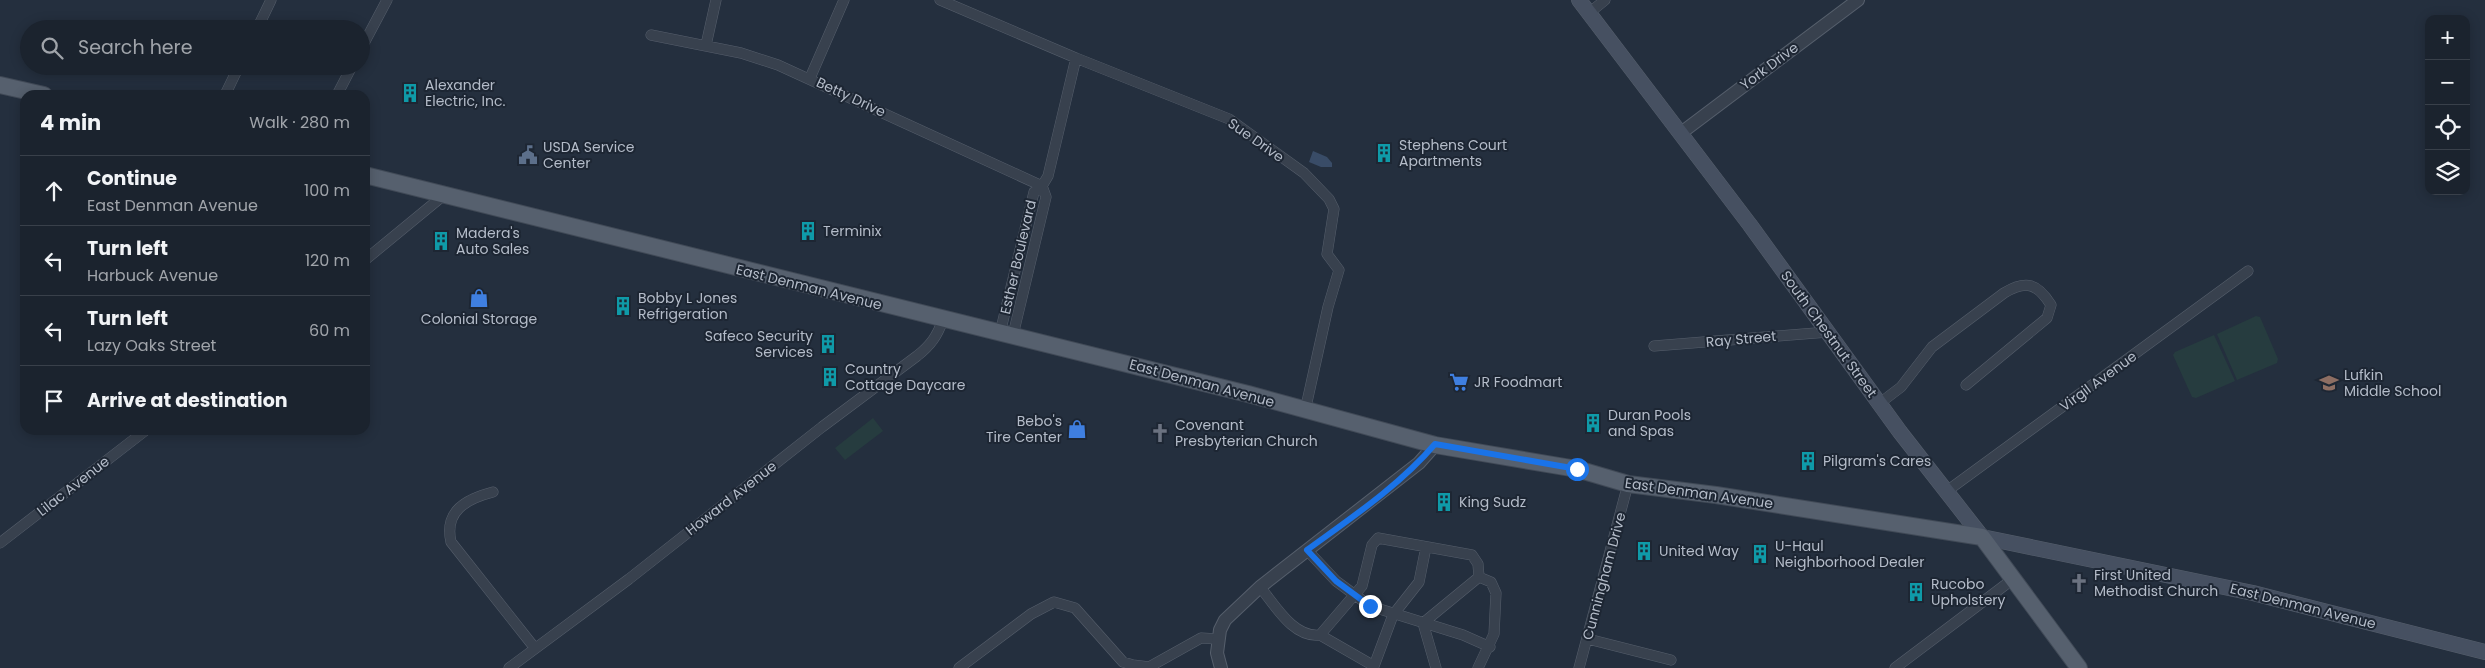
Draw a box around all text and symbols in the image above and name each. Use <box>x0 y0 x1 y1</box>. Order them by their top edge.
map controls <box>2425 15 2470 195</box>
button: + <box>2425 15 2470 60</box>
search box <box>20 20 370 75</box>
icon: search <box>38 34 66 62</box>
text: Search here <box>78 34 192 61</box>
street label: York Drive <box>1736 37 1803 95</box>
button: − <box>2425 60 2470 105</box>
street label: Betty Drive <box>813 72 889 122</box>
place label: Alexander Electric, Inc. <box>425 75 505 111</box>
building icon: Alexander Electric, Inc. <box>399 82 421 104</box>
button: locate <box>2425 105 2470 150</box>
text: 4 min <box>40 108 101 137</box>
text: Walk · 280 m <box>249 111 350 134</box>
street label: Sue Drive <box>1224 113 1288 167</box>
place label: Stephens Court Apartments <box>1399 135 1507 171</box>
place label: USDA Service Center <box>543 137 635 173</box>
building icon: Stephens Court Apartments <box>1373 142 1395 164</box>
public building icon: USDA Service Center <box>517 144 539 166</box>
button: layers <box>2425 150 2470 195</box>
text: Continue <box>87 165 177 192</box>
icon: ahead <box>40 177 68 205</box>
text: 100 m <box>304 179 350 202</box>
text: East Denman Avenue <box>87 194 258 217</box>
street label: Esther Boulevard <box>995 198 1041 316</box>
building icon: Terminix <box>797 220 819 242</box>
place label: Terminix <box>823 221 882 241</box>
place label: Madera's Auto Sales <box>456 223 529 259</box>
building icon: Madera's Auto Sales <box>430 230 452 252</box>
text: Turn left <box>87 235 168 262</box>
icon: left <box>40 247 68 275</box>
text: 120 m <box>305 249 350 272</box>
street label: East Denman Avenue <box>734 259 884 315</box>
text: Harbuck Avenue <box>87 264 218 287</box>
street label: South Chestnut Street <box>1776 266 1882 402</box>
shop icon: Colonial Storage <box>468 287 490 309</box>
place label: Bobby L Jones Refrigeration <box>638 288 737 324</box>
building icon: Bobby L Jones Refrigeration <box>612 295 634 317</box>
text: Turn left <box>87 305 168 332</box>
place label: Colonial Storage <box>421 309 537 329</box>
icon: left <box>40 317 68 345</box>
text: 60 m <box>309 319 350 342</box>
place label: Safeco Security Services <box>705 326 813 362</box>
street label: Ray Street <box>1705 326 1777 352</box>
building icon: Safeco Security Services <box>817 333 839 355</box>
text: Lazy Oaks Street <box>87 334 216 357</box>
street label: Virgil Avenue <box>2055 346 2141 416</box>
street label: East Denman Avenue <box>1127 354 1277 412</box>
place label: Country Cottage Daycare <box>845 359 966 395</box>
place label: Lufkin Middle School <box>2344 365 2441 401</box>
building icon: Country Cottage Daycare <box>819 366 841 388</box>
supermarket icon: JR Foodmart <box>1448 371 1470 393</box>
place label: JR Foodmart <box>1474 372 1562 392</box>
school or university icon: Lufkin Middle School <box>2318 372 2340 394</box>
icon: arrive <box>40 387 68 415</box>
text: Arrive at destination <box>87 387 288 414</box>
place label: Duran Pools and Spas <box>1608 405 1691 441</box>
place label: Bebo's Tire Center <box>986 411 1062 447</box>
building icon: Duran Pools and Spas <box>1582 412 1604 434</box>
place label: Covenant Presbyterian Church <box>1175 415 1318 451</box>
shop icon: Bebo's Tire Center <box>1066 418 1088 440</box>
church icon: Covenant Presbyterian Church <box>1149 422 1171 444</box>
building icon: Pilgram's Cares <box>1797 450 1819 472</box>
street label: Lilac Avenue <box>32 451 114 521</box>
place label: Pilgram's Cares <box>1823 451 1931 471</box>
street label: Howard Avenue <box>681 456 781 540</box>
route start <box>1566 458 1589 481</box>
street label: East Denman Avenue <box>1624 473 1775 513</box>
building icon: King Sudz <box>1433 491 1455 513</box>
place label: King Sudz <box>1459 492 1526 512</box>
street label: Cunningham Drive <box>1577 510 1631 642</box>
place label: U-Haul Neighborhood Dealer <box>1775 536 1925 572</box>
building icon: United Way <box>1633 540 1655 562</box>
place label: United Way <box>1659 541 1739 561</box>
building icon: U-Haul Neighborhood Dealer <box>1749 543 1771 565</box>
place label: First United Methodist Church <box>2094 565 2218 601</box>
church icon: First United Methodist Church <box>2068 572 2090 594</box>
place label: Rucobo Upholstery <box>1931 574 2006 610</box>
street label: East Denman Avenue <box>2228 578 2378 634</box>
building icon: Rucobo Upholstery <box>1905 581 1927 603</box>
route end <box>1359 595 1382 618</box>

